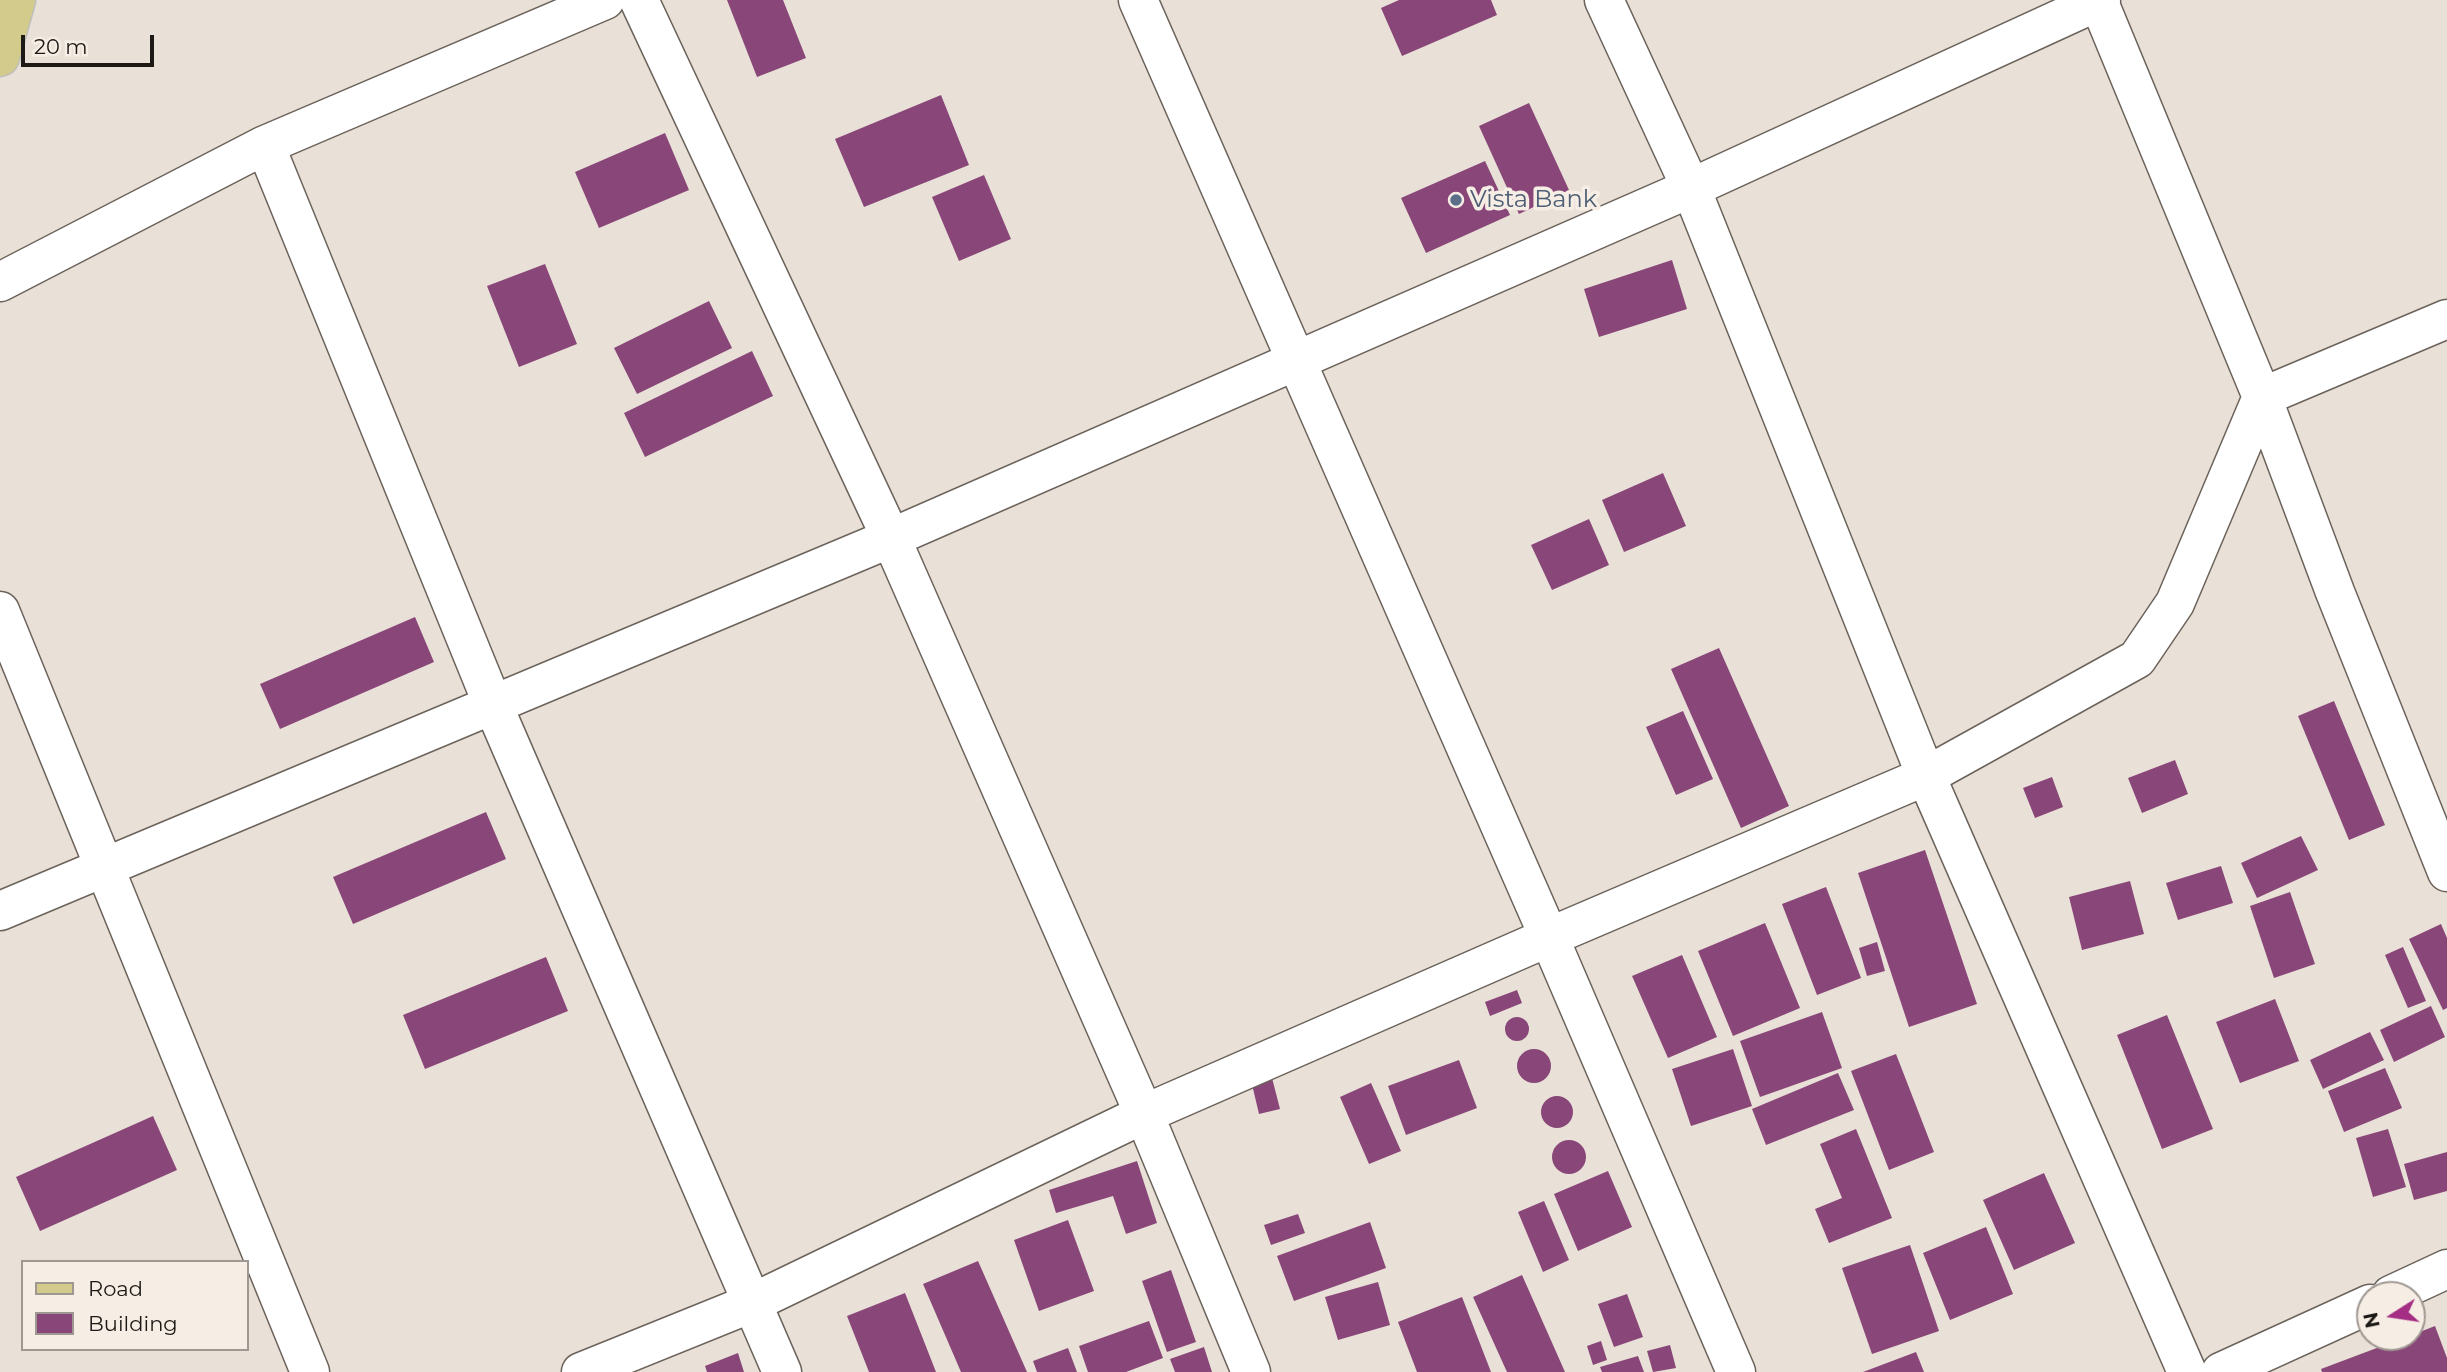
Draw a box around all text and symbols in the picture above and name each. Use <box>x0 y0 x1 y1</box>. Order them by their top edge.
scale bar <box>24 21 158 65</box>
text: 20 m <box>34 34 88 59</box>
place label: Vista Bank <box>1470 186 1597 214</box>
marker: Vista Bank <box>1448 192 1464 208</box>
legend <box>21 1260 248 1351</box>
text: Road <box>88 1276 143 1301</box>
north arrow <box>2356 1281 2426 1351</box>
text: N <box>2359 1310 2385 1330</box>
text: Building <box>88 1311 178 1336</box>

